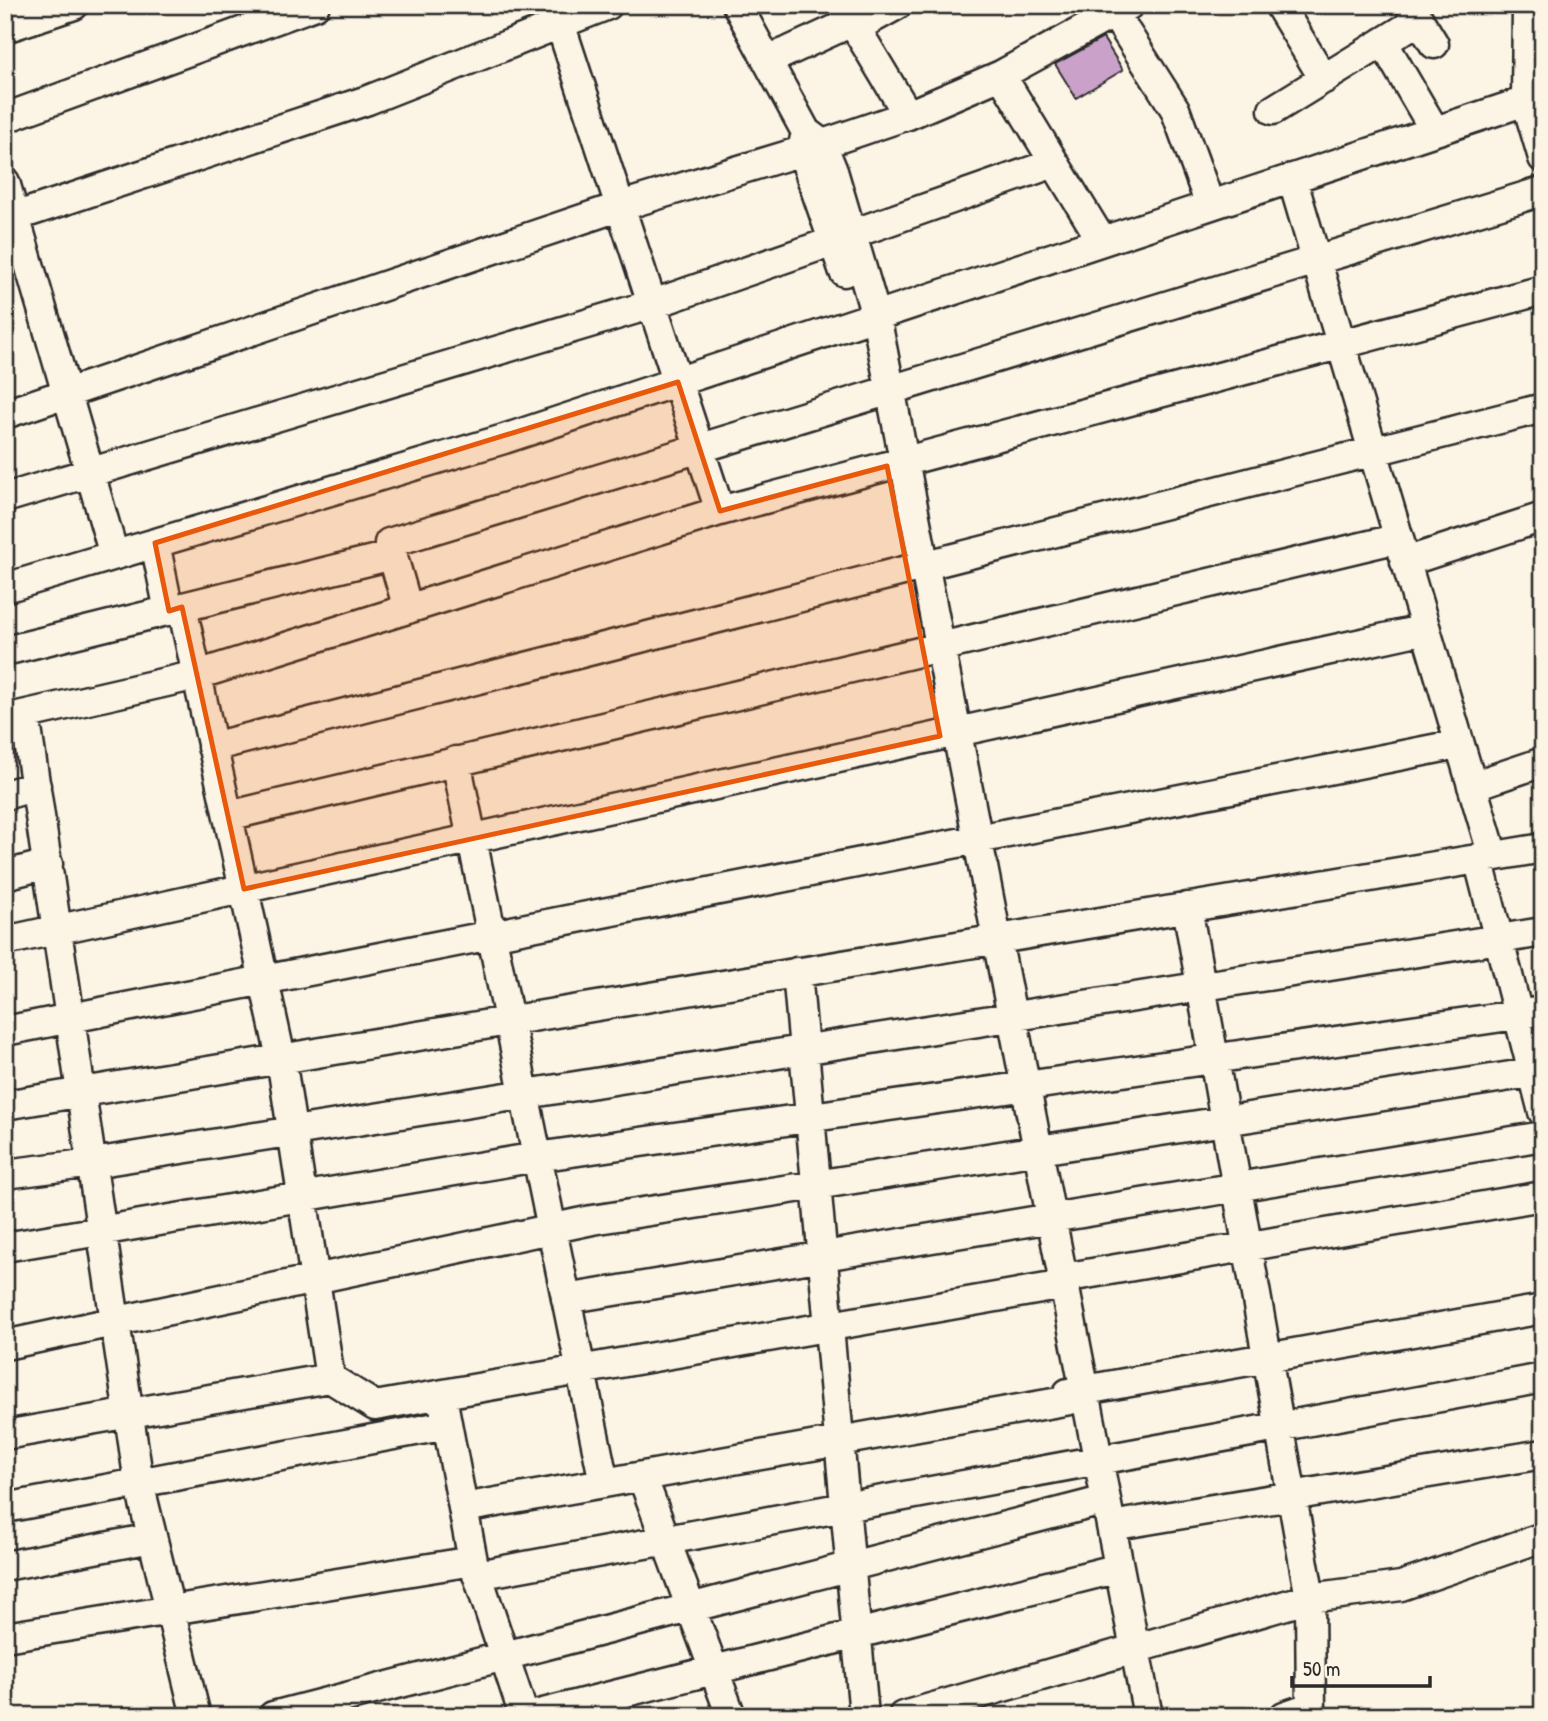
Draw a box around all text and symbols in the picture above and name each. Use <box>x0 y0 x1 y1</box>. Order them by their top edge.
scale bar <box>1292 1644 1431 1688</box>
text: 50 m <box>1303 1654 1340 1683</box>

